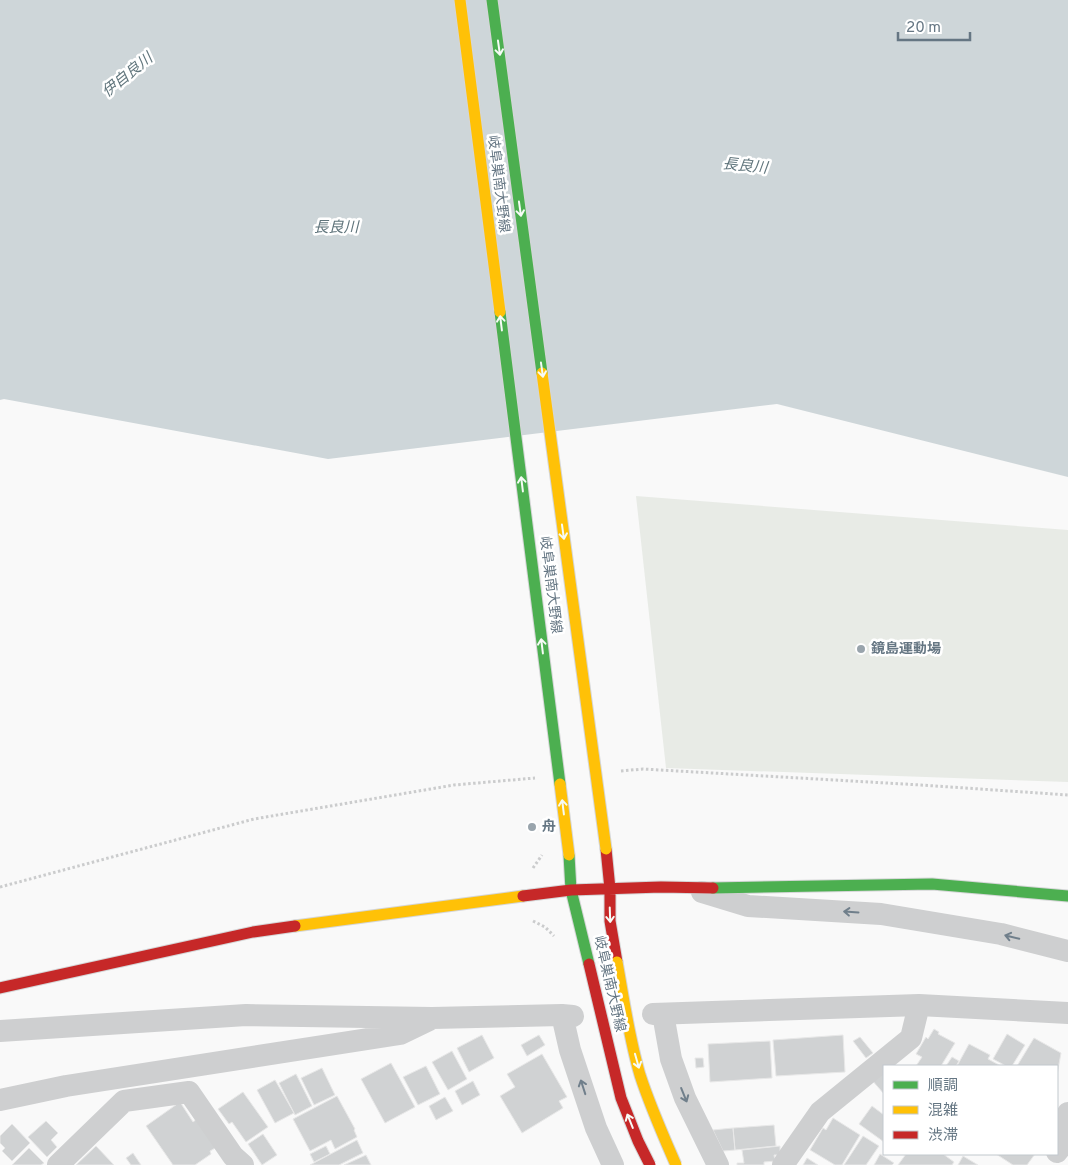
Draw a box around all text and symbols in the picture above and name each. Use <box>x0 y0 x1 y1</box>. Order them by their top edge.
scale bar <box>898 10 970 42</box>
text: 20 m <box>906 19 941 38</box>
one-way arrow <box>494 40 504 56</box>
water label: 伊自良川 <box>99 48 159 102</box>
street label: 岐阜巣南大野線 <box>484 134 512 234</box>
water label: 長良川 <box>722 155 770 179</box>
one-way arrow <box>516 201 526 217</box>
water label: 長良川 <box>313 219 360 238</box>
one-way arrow <box>496 316 506 332</box>
one-way arrow <box>537 362 547 378</box>
one-way arrow <box>516 477 526 493</box>
one-way arrow <box>559 523 569 539</box>
street label: 岐阜巣南大野線 <box>536 535 564 635</box>
one-way arrow <box>537 638 547 654</box>
place label: 鏡島運動場 <box>871 641 941 658</box>
marker: 鏡島運動場 <box>855 643 867 655</box>
one-way arrow <box>558 799 568 815</box>
place label: 舟 <box>542 818 556 836</box>
marker: 舟 <box>526 821 538 833</box>
one-way arrow <box>605 906 615 922</box>
one-way arrow <box>843 908 859 917</box>
one-way arrow <box>1004 932 1020 941</box>
street label: 岐阜巣南大野線 <box>590 934 628 1034</box>
one-way arrow <box>632 1053 642 1069</box>
legend <box>883 1065 1058 1155</box>
text: 順調 <box>928 1077 958 1096</box>
one-way arrow <box>577 1080 587 1096</box>
one-way arrow <box>680 1087 689 1102</box>
text: 混雑 <box>928 1102 958 1121</box>
one-way arrow <box>625 1114 634 1129</box>
text: 渋滞 <box>928 1127 958 1146</box>

